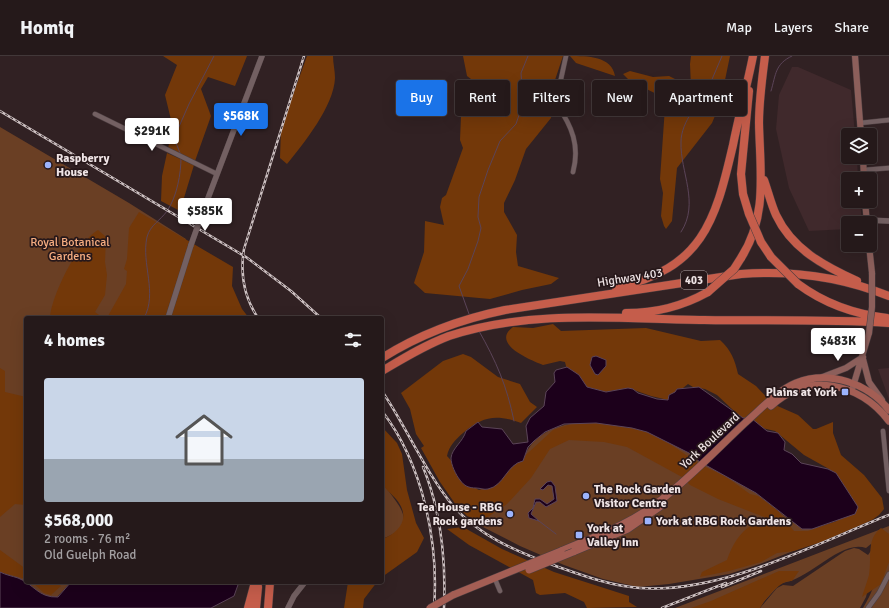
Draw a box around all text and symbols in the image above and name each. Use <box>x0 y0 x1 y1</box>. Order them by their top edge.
text: Homiq <box>20 16 74 40</box>
text: Map <box>726 19 752 36</box>
text: Layers <box>774 19 813 36</box>
text: Share <box>835 19 869 36</box>
chip: Buy <box>396 80 447 116</box>
chip: Rent <box>455 80 510 116</box>
chip: Filters <box>518 80 584 116</box>
chip: New <box>592 80 647 116</box>
chip: Apartment <box>655 80 747 116</box>
pin: $568K <box>213 103 269 137</box>
text: $568K <box>223 108 259 124</box>
pin: $291K <box>124 118 180 152</box>
text: $291K <box>134 123 170 139</box>
map controls <box>841 128 877 252</box>
button: layers <box>841 128 877 164</box>
place label: Raspberry House <box>56 151 110 180</box>
marker: Raspberry House <box>43 160 53 170</box>
button: + <box>841 172 877 208</box>
pin: $585K <box>177 198 233 232</box>
text: $585K <box>187 203 223 219</box>
button: − <box>841 216 877 252</box>
park label: Royal Botanical Gardens <box>30 235 110 264</box>
street label: Highway 403 <box>596 265 664 291</box>
road number: 403 <box>681 271 707 289</box>
pin: $483K <box>810 328 866 362</box>
icon: filters <box>342 329 364 351</box>
text: 4 homes <box>44 330 105 351</box>
text: $483K <box>820 333 856 349</box>
place label: Plains at York <box>766 385 838 400</box>
marker: Plains at York <box>840 387 850 397</box>
icon: home <box>168 404 240 476</box>
street label: York Boulevard <box>677 410 743 472</box>
place label: The Rock Garden Visitor Centre <box>594 482 681 511</box>
marker: The Rock Garden Visitor Centre <box>581 491 591 501</box>
place label: Tea House - RBG Rock gardens <box>417 500 503 529</box>
marker: Tea House - RBG Rock gardens <box>505 509 515 519</box>
text: $568,000 <box>44 510 113 531</box>
place label: York at RBG Rock Gardens <box>655 514 792 529</box>
marker: York at RBG Rock Gardens <box>643 516 653 526</box>
place label: York at Valley Inn <box>586 521 639 550</box>
marker: York at Valley Inn <box>574 530 584 540</box>
text: 2 rooms · 76 m² <box>44 531 130 547</box>
text: Old Guelph Road <box>44 547 136 563</box>

